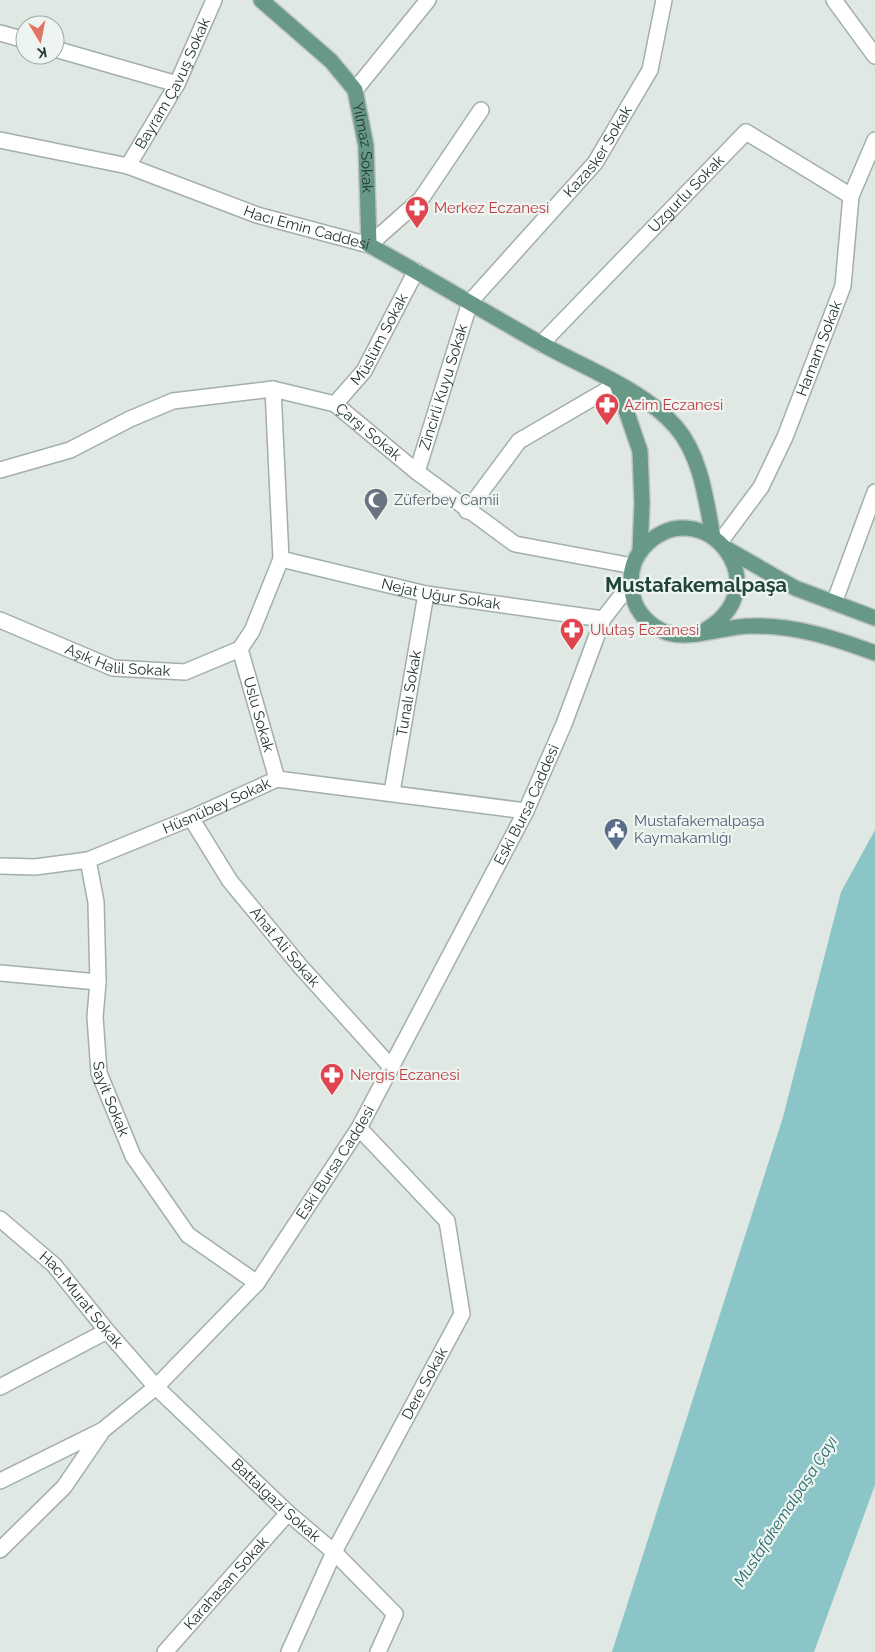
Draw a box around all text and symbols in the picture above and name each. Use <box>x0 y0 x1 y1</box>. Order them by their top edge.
north arrow <box>15 15 65 65</box>
street label: Bayram Çavuş Sokak <box>131 15 214 152</box>
text: K <box>36 44 48 62</box>
street label: Yılmaz Sokak <box>349 101 376 193</box>
street label: Kazasker Sokak <box>560 102 636 201</box>
street label: Uzgurlu Sokak <box>645 151 728 236</box>
pharmacy icon: Merkez Eczanesi <box>404 195 430 229</box>
place label: Merkez Eczanesi <box>434 199 549 217</box>
street label: Hacı Emin Caddesi <box>241 202 372 254</box>
street label: Müslüm Sokak <box>347 290 412 389</box>
street label: Hamam Sokak <box>793 298 846 399</box>
street label: Zincirli Kuyu Sokak <box>415 322 472 452</box>
pharmacy icon: Azim Eczanesi <box>594 392 620 426</box>
place label: Azim Eczanesi <box>624 396 723 414</box>
street label: Çarşı Sokak <box>332 399 405 464</box>
mosque icon: Züferbey Camii <box>363 487 389 521</box>
place label: Züferbey Camii <box>394 491 499 509</box>
district label: Mustafakemalpaşa <box>605 573 787 597</box>
street label: Nejat Uğur Sokak <box>380 575 502 613</box>
pharmacy icon: Ulutaş Eczanesi <box>559 617 585 651</box>
place label: Ulutaş Eczanesi <box>590 621 699 639</box>
street label: Aşık Halil Sokak <box>63 640 171 680</box>
street label: Tunalı Sokak <box>393 649 425 738</box>
street label: Uslu Sokak <box>239 675 278 754</box>
street label: Eski Bursa Caddesi <box>490 742 563 868</box>
street label: Hüsnübey Sokak <box>160 774 274 838</box>
place label: Mustafakemalpaşa Kaymakamlığı <box>634 812 765 847</box>
public building icon: Mustafakemalpaşa Kaymakamlığı <box>603 817 629 851</box>
street label: Ahat Ali Sokak <box>246 903 324 991</box>
street label: Sayit Sokak <box>89 1061 133 1139</box>
pharmacy icon: Nergis Eczanesi <box>319 1062 345 1096</box>
place label: Nergis Eczanesi <box>350 1066 460 1084</box>
street label: Eski Bursa Caddesi <box>292 1103 378 1223</box>
street label: Hacı Murat Sokak <box>36 1248 127 1352</box>
street label: Dere Sokak <box>398 1344 451 1423</box>
water label: Mustafakemalpaşa Çayı <box>730 1433 841 1590</box>
street label: Battalgazi Sokak <box>228 1455 324 1546</box>
street label: Karahasan Sokak <box>180 1533 272 1633</box>

